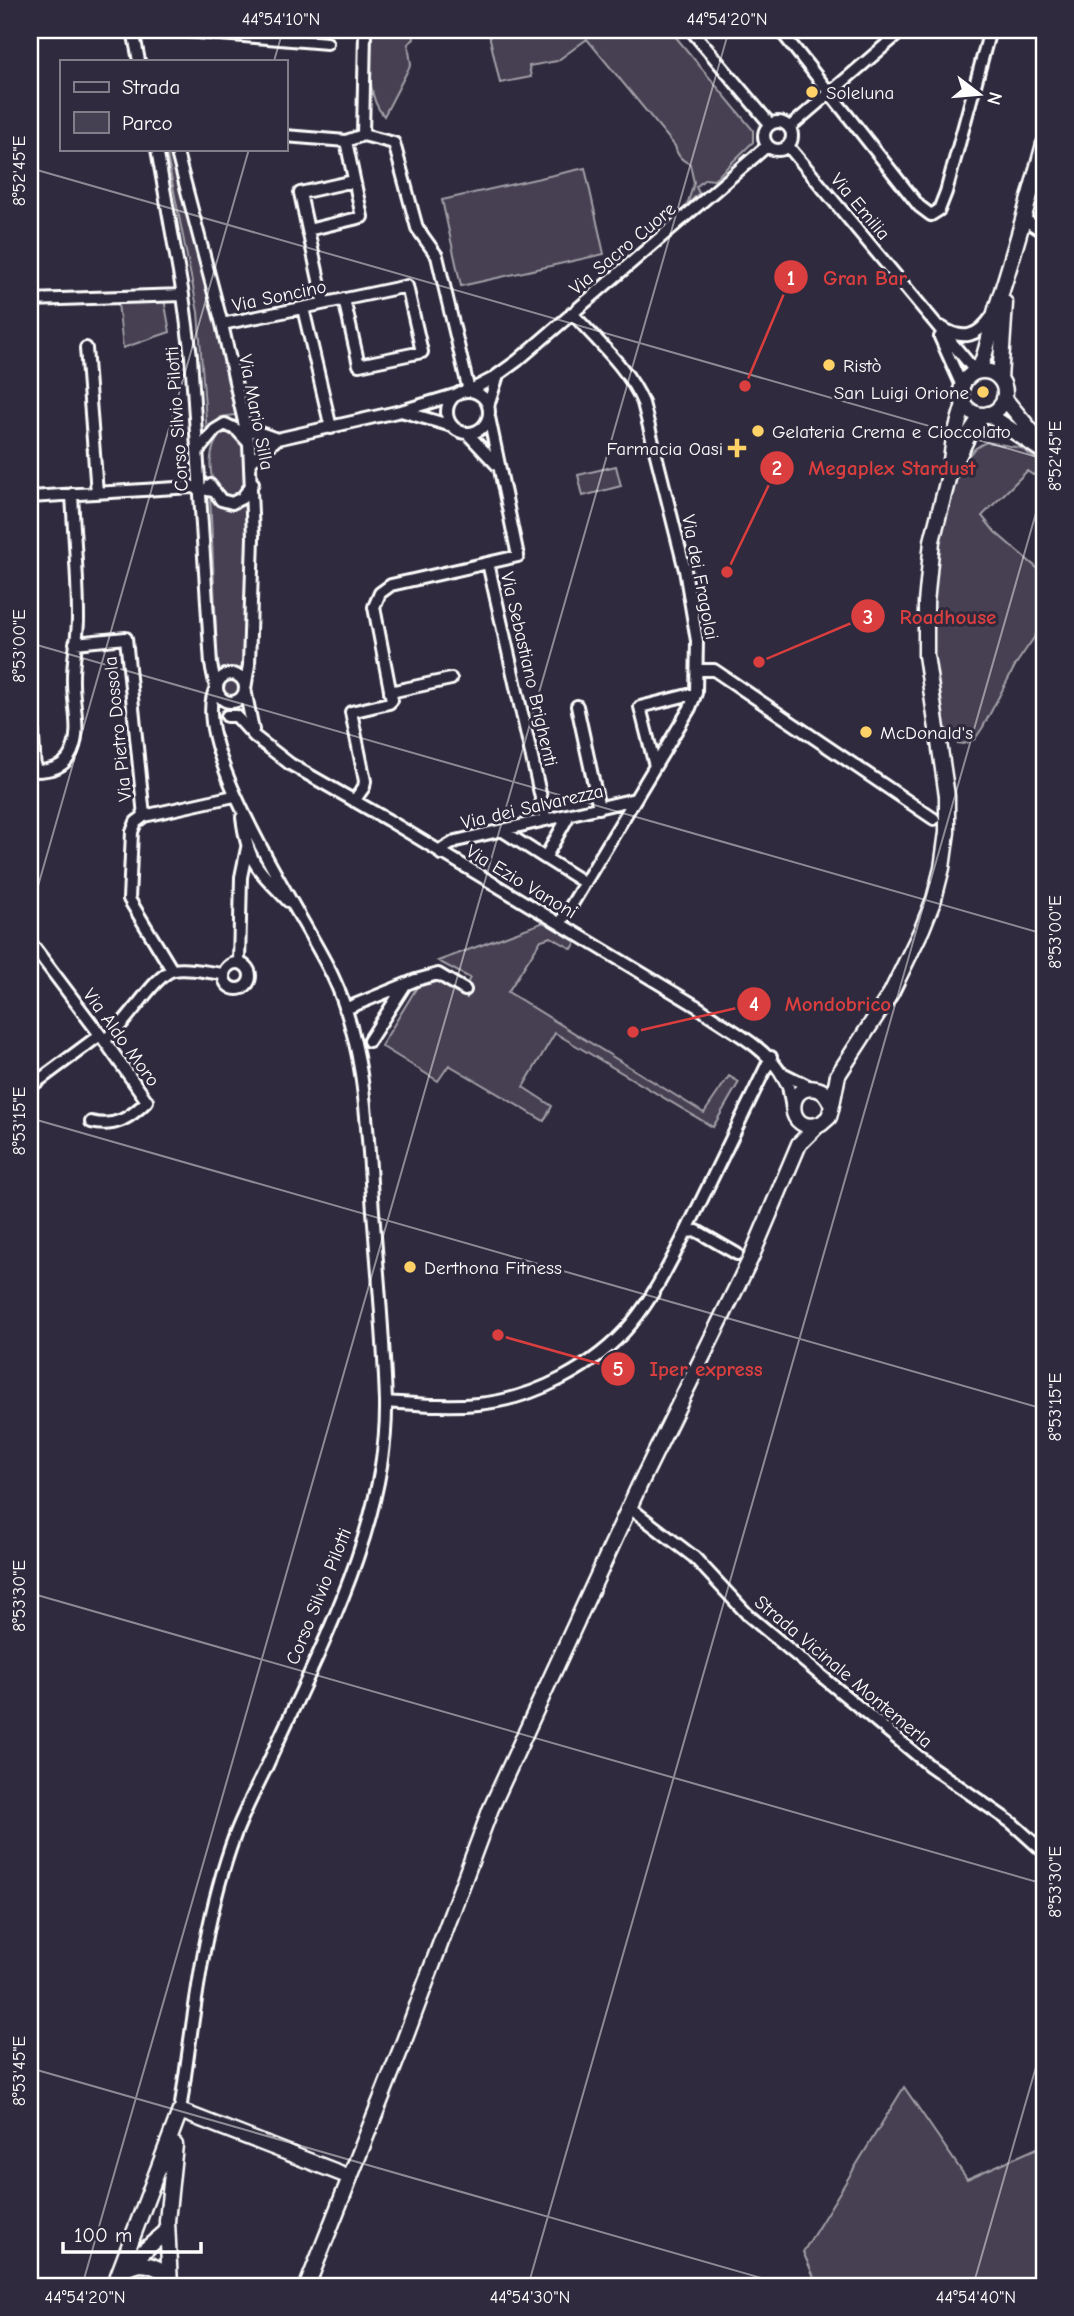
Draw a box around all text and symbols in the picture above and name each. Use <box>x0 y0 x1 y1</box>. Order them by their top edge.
text: 44°54'10"N <box>242 9 320 30</box>
text: 44°54'20"N <box>686 9 768 30</box>
legend <box>60 60 287 150</box>
north arrow <box>944 60 1014 130</box>
text: Strada <box>122 75 180 99</box>
place label: Soleluna <box>826 82 894 104</box>
marker: Soleluna <box>804 84 820 100</box>
text: N <box>982 89 1007 107</box>
text: Parco <box>122 111 173 135</box>
text: 8°52'45"E <box>9 136 30 206</box>
street label: Via Emilia <box>826 169 895 245</box>
street label: Via Sacro Cuore <box>565 198 680 300</box>
callout: Gran Bar <box>773 256 921 298</box>
text: 1 <box>787 266 795 290</box>
text: Gran Bar <box>823 266 908 290</box>
street label: Via Soncino <box>230 275 328 317</box>
street label: Corso Silvio Pilotti <box>161 346 193 492</box>
street label: Via Mario Silla <box>234 352 278 472</box>
place label: Ristò <box>843 355 881 377</box>
marker: Ristò <box>821 357 837 373</box>
place label: San Luigi Orione <box>834 382 969 404</box>
marker: San Luigi Orione <box>975 384 991 400</box>
place label: Gelateria Crema e Cioccolato <box>772 421 1011 443</box>
text: 8°52'45"E <box>1045 421 1066 491</box>
marker: Gelateria Crema e Cioccolato <box>750 423 766 439</box>
place label: Farmacia Oasi <box>606 438 723 460</box>
marker: Farmacia Oasi <box>729 440 745 456</box>
callout: Megaplex Stardust <box>760 447 990 489</box>
text: 2 <box>772 456 782 480</box>
text: Megaplex Stardust <box>808 456 977 480</box>
street label: Via dei Fragolai <box>677 513 723 642</box>
street label: Via Sebastiano Brighenti <box>496 570 562 768</box>
callout: Roadhouse <box>851 595 1011 637</box>
text: 3 <box>863 605 873 629</box>
text: Roadhouse <box>900 605 996 629</box>
text: 8°53'00"E <box>9 609 30 683</box>
street label: Via Pietro Dossola <box>99 655 137 803</box>
place label: McDonald's <box>880 722 973 744</box>
marker: McDonald's <box>858 724 874 740</box>
street label: Via dei Salvarezza <box>459 780 605 834</box>
street label: Via Ezio Vanoni <box>462 840 581 924</box>
text: 8°53'00"E <box>1045 895 1066 969</box>
callout: Mondobrico <box>736 983 905 1025</box>
street label: Via Aldo Moro <box>78 984 164 1091</box>
text: 4 <box>749 992 759 1016</box>
text: Mondobrico <box>785 992 891 1016</box>
text: 8°53'15"E <box>9 1086 30 1155</box>
place label: Derthona Fitness <box>424 1257 562 1279</box>
marker: Derthona Fitness <box>402 1259 418 1275</box>
callout: Iper express <box>601 1348 777 1390</box>
text: 5 <box>612 1357 624 1381</box>
text: Iper express <box>649 1357 763 1381</box>
text: 8°53'15"E <box>1045 1372 1066 1441</box>
street label: Corso Silvio Pilotti <box>282 1525 356 1668</box>
text: 8°53'30"E <box>9 1560 30 1632</box>
street label: Strada Vicinale Montemerla <box>750 1591 937 1753</box>
text: 8°53'30"E <box>1045 1846 1066 1918</box>
text: 8°53'45"E <box>9 2036 30 2106</box>
scale bar <box>63 2211 201 2255</box>
text: 100 m <box>74 2223 132 2247</box>
text: 44°54'20"N <box>44 2287 126 2308</box>
text: 44°54'30"N <box>490 2287 570 2308</box>
text: 44°54'40"N <box>936 2287 1016 2308</box>

